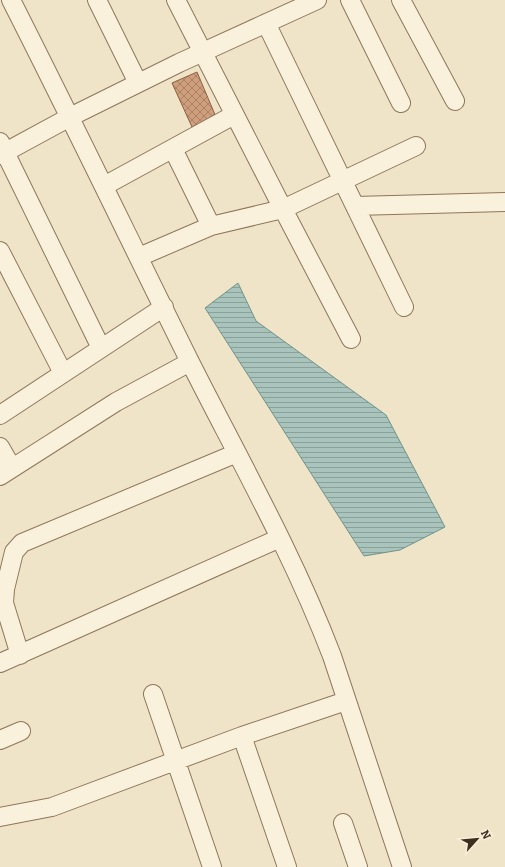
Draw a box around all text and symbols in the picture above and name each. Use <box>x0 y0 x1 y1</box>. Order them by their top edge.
north arrow <box>457 819 497 859</box>
text: N <box>478 828 493 842</box>

